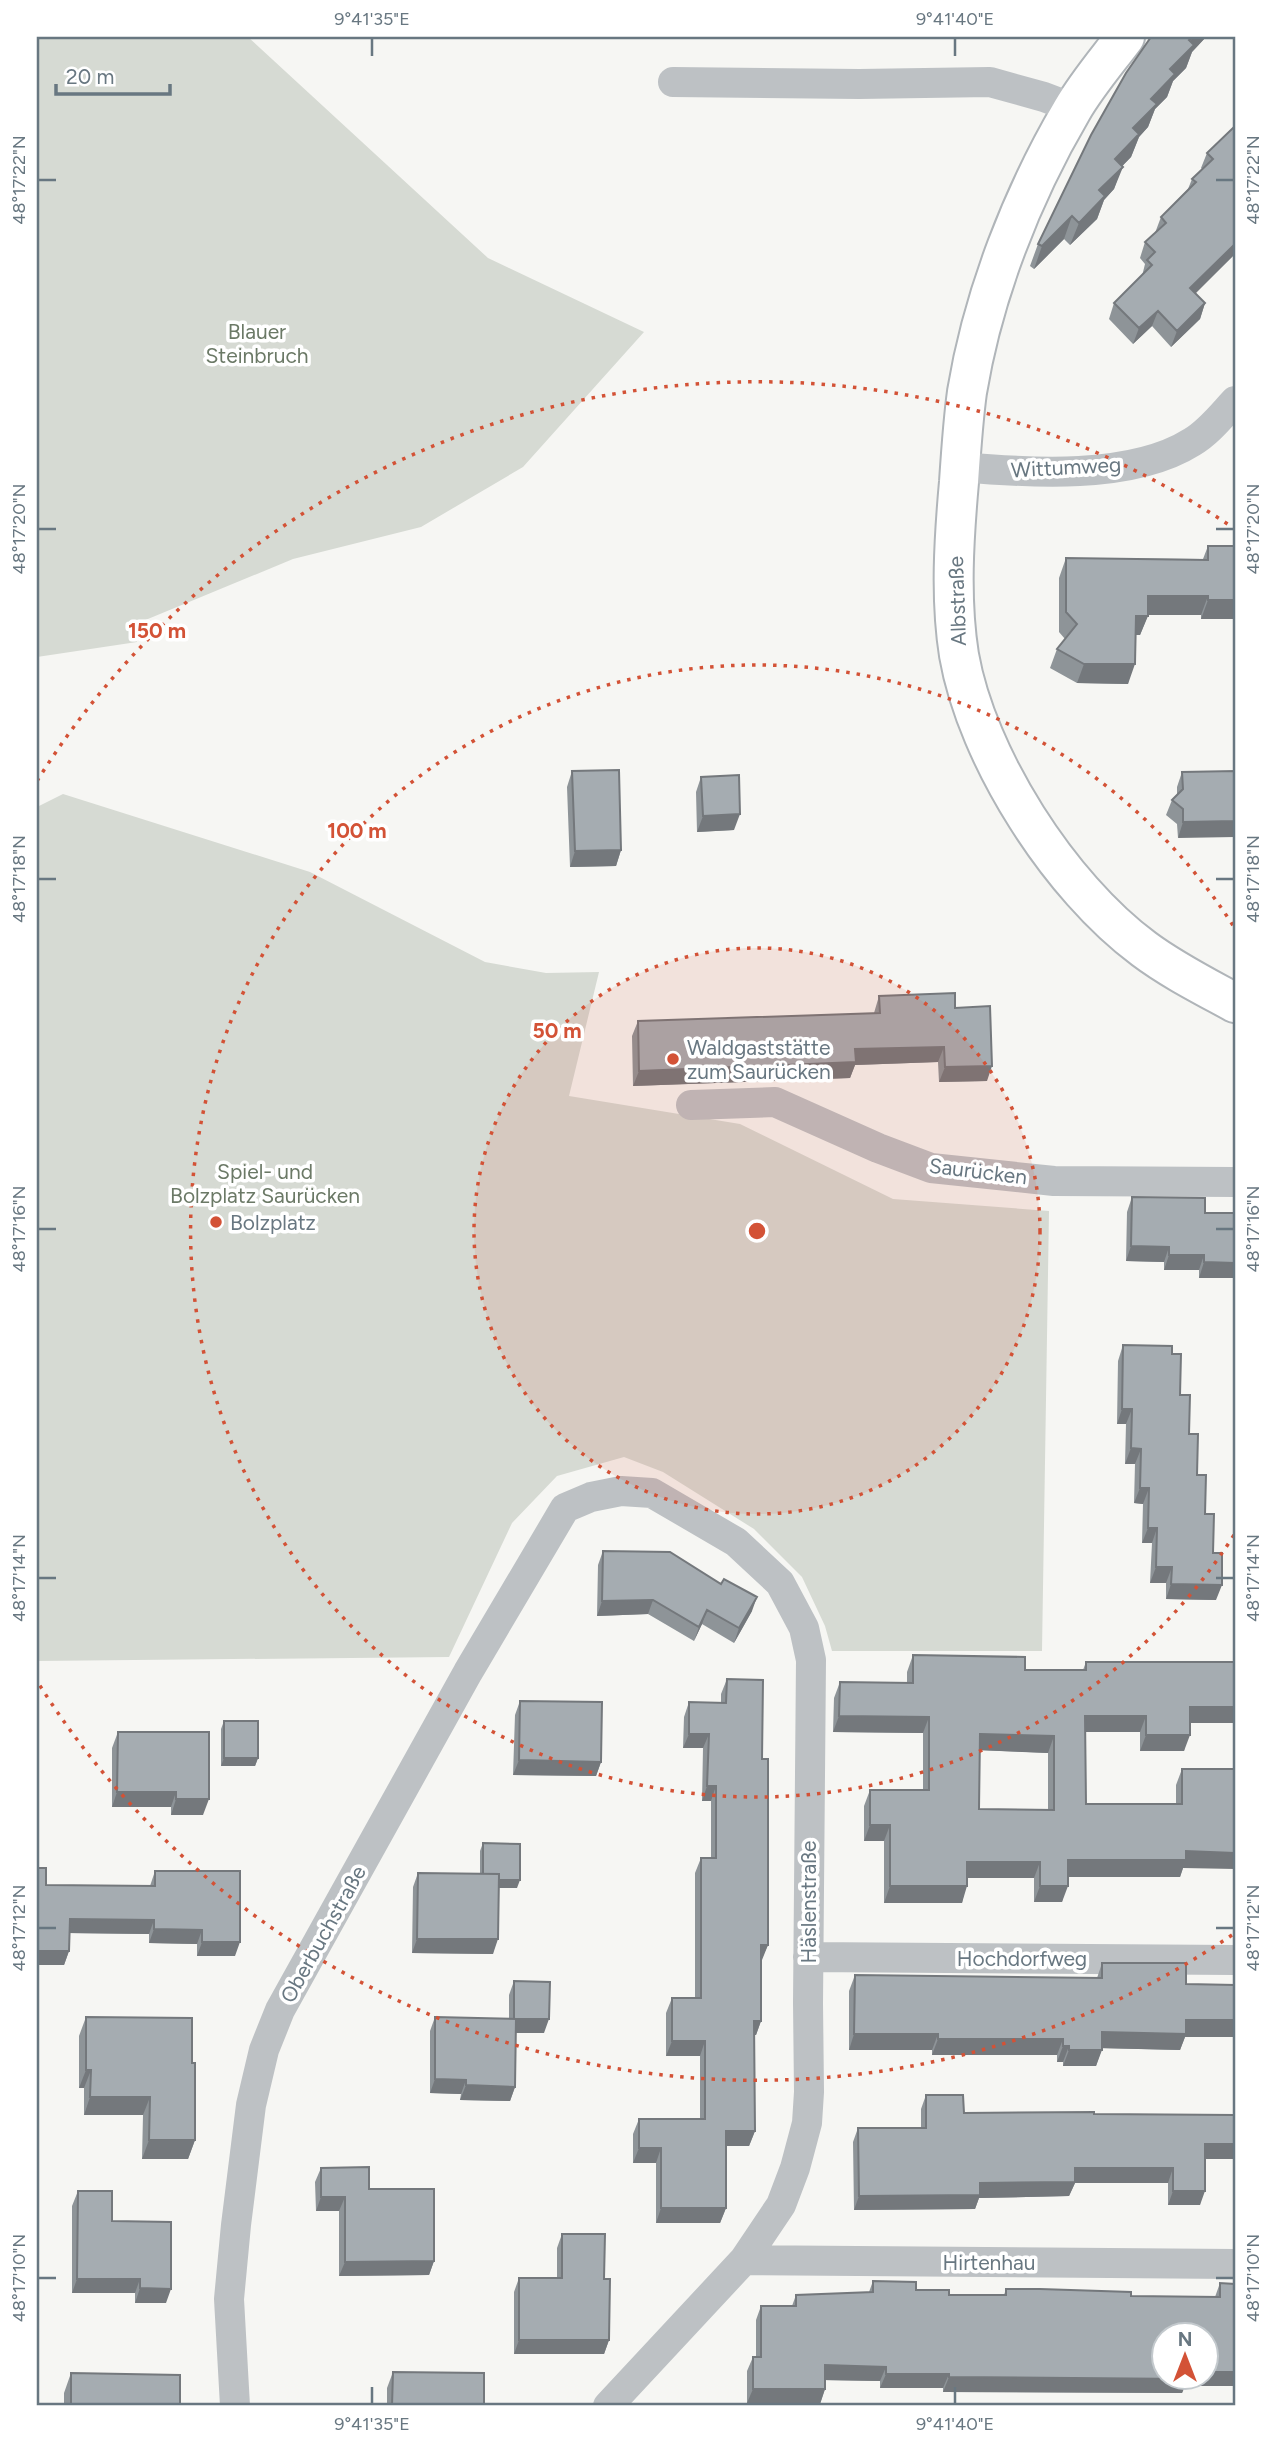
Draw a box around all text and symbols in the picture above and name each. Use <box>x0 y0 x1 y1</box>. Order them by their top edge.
text: 9°41'35"E <box>334 8 410 30</box>
text: 9°41'40"E <box>916 8 994 30</box>
scale bar <box>56 52 170 96</box>
text: 20 m <box>66 64 114 89</box>
text: 48°17'22"N <box>8 135 30 225</box>
text: 48°17'22"N <box>1242 135 1264 225</box>
park label: Blauer Steinbruch <box>205 319 309 368</box>
street label: Wittumweg <box>1010 452 1122 482</box>
text: 48°17'20"N <box>8 484 30 574</box>
text: 48°17'20"N <box>1242 484 1264 574</box>
street label: Albstraße <box>943 556 971 646</box>
text: 150 m <box>128 618 186 643</box>
text: 100 m <box>327 818 387 843</box>
text: 48°17'18"N <box>8 835 30 923</box>
text: 48°17'18"N <box>1242 835 1264 923</box>
text: 50 m <box>532 1018 582 1043</box>
place label: Waldgaststätte zum Saurücken <box>687 1035 831 1084</box>
marker: Waldgaststätte zum Saurücken <box>665 1051 681 1067</box>
street label: Saurücken <box>928 1153 1028 1189</box>
park label: Spiel- und Bolzplatz Saurücken <box>170 1159 360 1208</box>
text: 48°17'16"N <box>8 1186 30 1272</box>
text: 48°17'16"N <box>1242 1186 1264 1272</box>
place label: Bolzplatz <box>230 1210 316 1235</box>
marker: Bolzplatz <box>208 1214 224 1230</box>
centre of rings <box>745 1219 769 1243</box>
text: 48°17'14"N <box>8 1534 30 1622</box>
text: 48°17'14"N <box>1242 1534 1264 1622</box>
street label: Häslenstraße <box>796 1841 821 1963</box>
street label: Oberbuchstraße <box>275 1861 371 2007</box>
text: 48°17'12"N <box>8 1885 30 1971</box>
text: 48°17'12"N <box>1242 1885 1264 1971</box>
street label: Hochdorfweg <box>957 1946 1087 1971</box>
text: 48°17'10"N <box>8 2234 30 2322</box>
text: 48°17'10"N <box>1242 2234 1264 2322</box>
street label: Hirtenhau <box>943 2250 1035 2275</box>
north arrow <box>1150 2320 1220 2390</box>
text: N <box>1178 2328 1192 2351</box>
text: 9°41'35"E <box>334 2413 410 2435</box>
text: 9°41'40"E <box>916 2413 994 2435</box>

